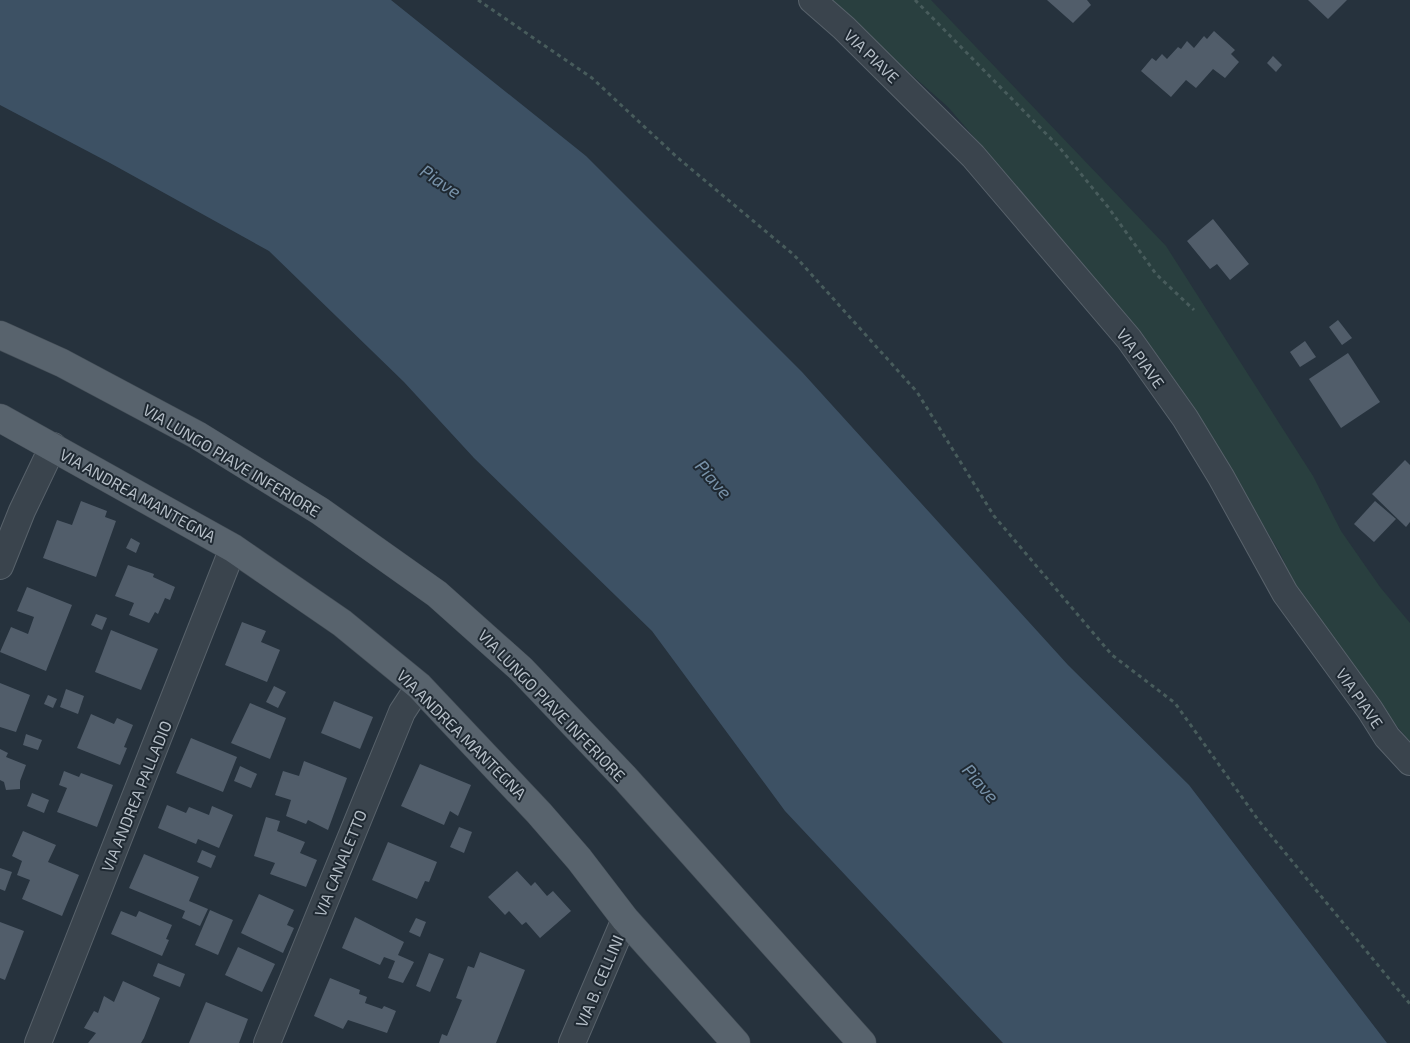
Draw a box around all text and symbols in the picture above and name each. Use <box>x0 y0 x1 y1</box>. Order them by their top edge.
street label: VIA PIAVE <box>841 25 903 87</box>
water label: Piave <box>416 159 466 203</box>
street label: VIA PIAVE <box>1113 325 1169 391</box>
street label: VIA LUNGO PIAVE INFERIORE <box>140 400 324 520</box>
street label: VIA ANDREA MANTEGNA <box>57 444 219 546</box>
water label: Piave <box>691 455 737 503</box>
street label: VIA LUNGO PIAVE INFERIORE <box>475 625 629 785</box>
street label: VIA PIAVE <box>1332 664 1388 732</box>
street label: VIA ANDREA MANTEGNA <box>393 665 531 803</box>
street label: VIA ANDREA PALLADIO <box>97 718 175 874</box>
water label: Piave <box>958 759 1004 807</box>
street label: VIA CANALETTO <box>310 807 370 919</box>
street label: VIA B. CELLINI <box>571 932 627 1030</box>

